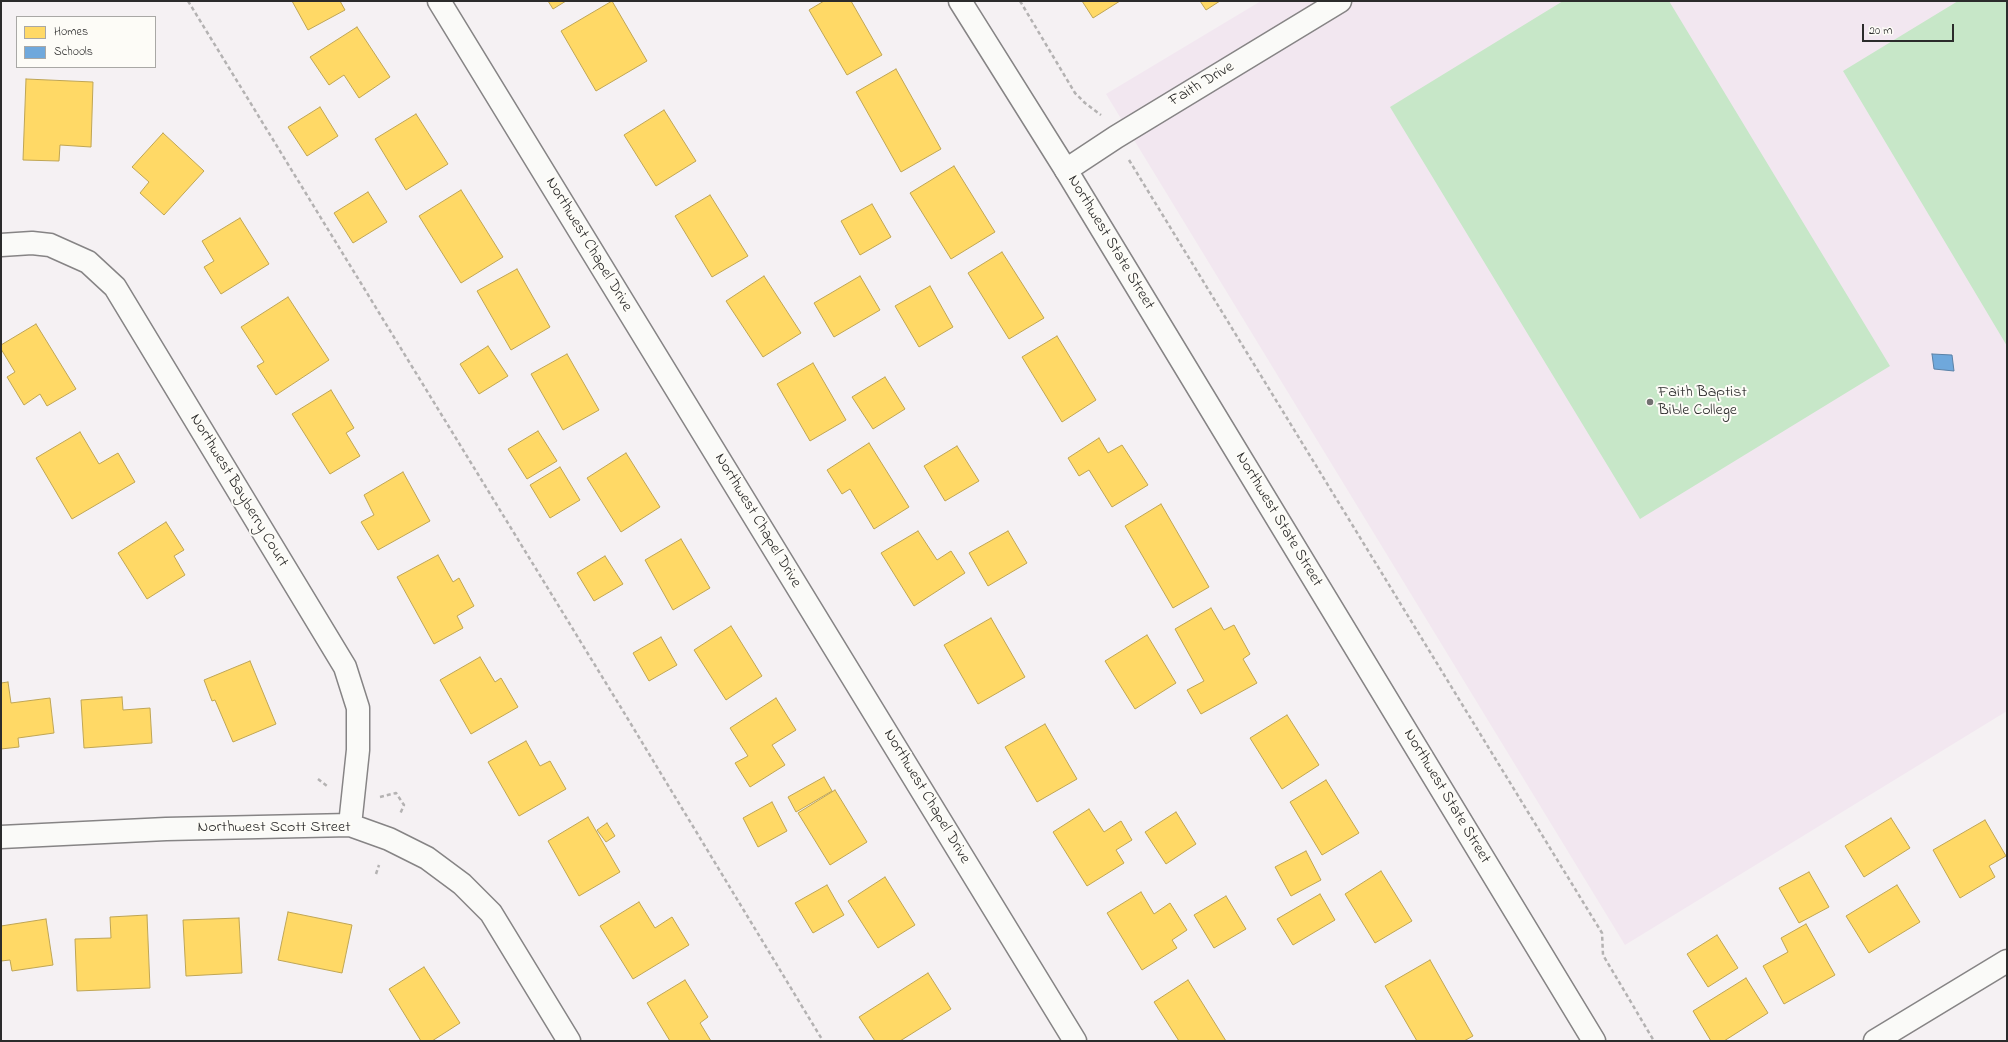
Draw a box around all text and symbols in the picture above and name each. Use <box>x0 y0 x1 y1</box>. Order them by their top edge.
legend <box>16 16 156 68</box>
scale bar <box>1864 16 1956 42</box>
text: 20 m <box>1869 22 1892 40</box>
text: Homes <box>54 23 88 41</box>
text: Schools <box>54 43 93 61</box>
street label: Faith Drive <box>1166 58 1238 112</box>
street label: Northwest State Street <box>1062 172 1158 314</box>
street label: Northwest Chapel Drive <box>540 174 636 316</box>
place label: Faith Baptist Bible College <box>1658 383 1747 421</box>
marker: Faith Baptist Bible College <box>1645 397 1655 407</box>
street label: Northwest Bayberry Court <box>185 411 291 571</box>
street label: Northwest State Street <box>1230 449 1326 591</box>
street label: Northwest Chapel Drive <box>709 450 805 592</box>
street label: Northwest Chapel Drive <box>878 726 974 868</box>
street label: Northwest State Street <box>1398 726 1494 868</box>
street label: Northwest Scott Street <box>197 818 351 838</box>

